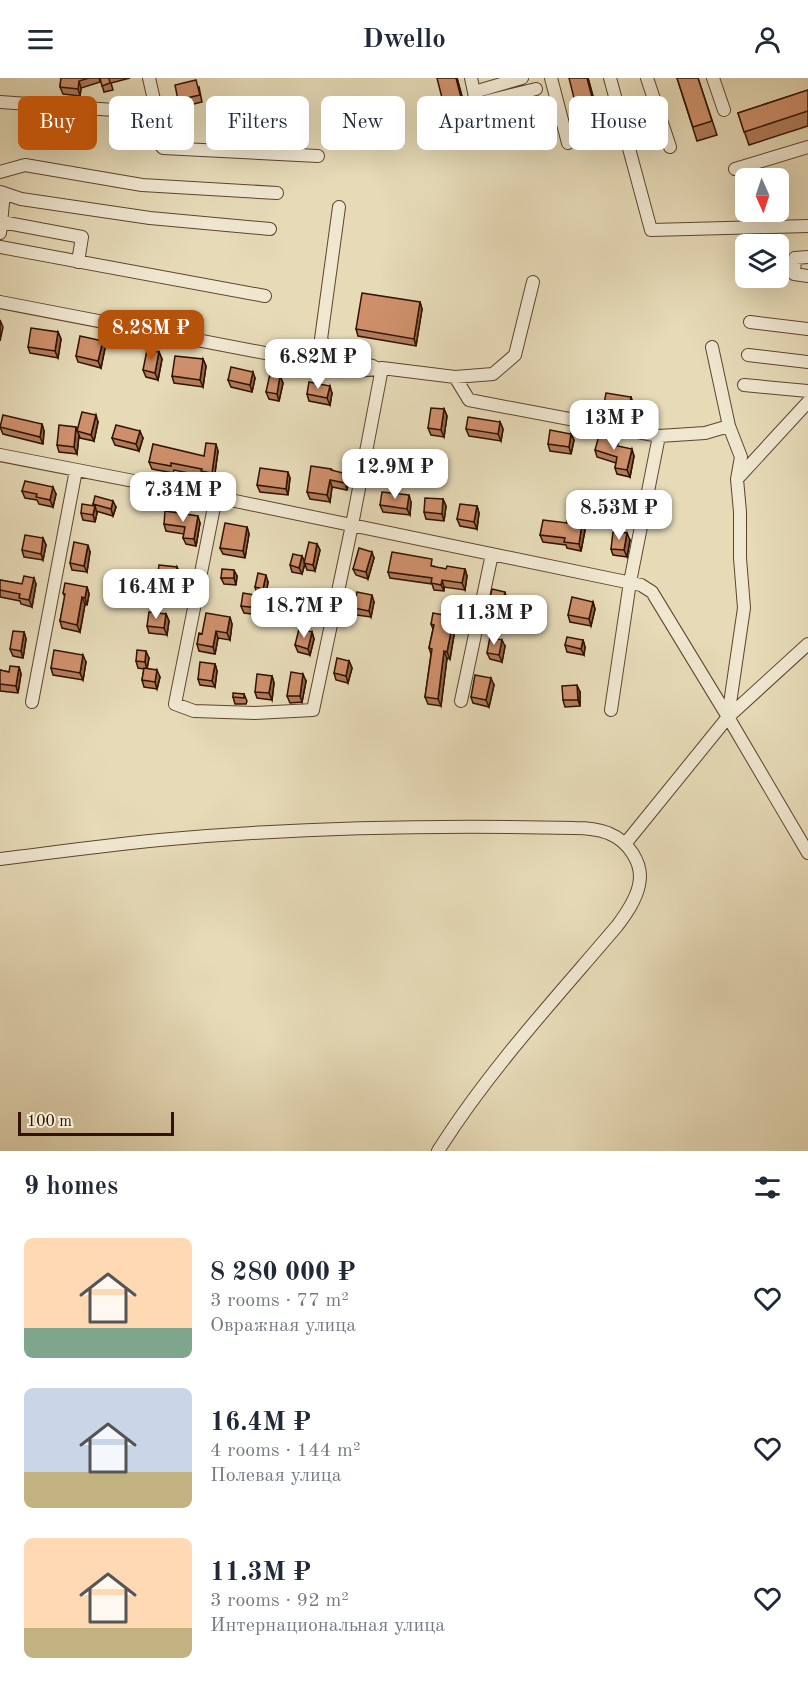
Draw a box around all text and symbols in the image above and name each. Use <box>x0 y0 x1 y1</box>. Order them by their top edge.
icon: menu <box>24 23 57 56</box>
icon: person <box>751 23 784 56</box>
text: Dwello <box>362 26 446 53</box>
chip: Buy <box>18 96 97 150</box>
chip: Rent <box>109 96 194 150</box>
chip: Filters <box>206 96 309 150</box>
chip: New <box>321 96 405 150</box>
chip: Apartment <box>417 96 557 150</box>
chip: House <box>569 96 668 150</box>
north arrow <box>735 168 789 222</box>
map controls <box>735 168 789 288</box>
button: layers <box>735 234 789 288</box>
pin: 8.28M ₽ <box>96 310 206 361</box>
text: 8.28M ₽ <box>112 319 190 339</box>
pin: 6.82M ₽ <box>263 339 373 390</box>
text: 6.82M ₽ <box>279 348 357 368</box>
pin: 13M ₽ <box>572 400 656 451</box>
text: 13M ₽ <box>584 409 644 429</box>
pin: 12.9M ₽ <box>340 449 450 500</box>
text: 12.9M ₽ <box>356 458 434 478</box>
pin: 7.34M ₽ <box>128 472 238 523</box>
text: 7.34M ₽ <box>144 481 222 501</box>
pin: 8.53M ₽ <box>564 490 674 541</box>
text: 8.53M ₽ <box>580 499 658 519</box>
pin: 16.4M ₽ <box>101 569 211 620</box>
text: 16.4M ₽ <box>117 578 195 598</box>
pin: 18.7M ₽ <box>249 588 359 639</box>
pin: 11.3M ₽ <box>439 595 549 646</box>
text: 18.7M ₽ <box>265 597 343 617</box>
text: 11.3M ₽ <box>455 604 533 624</box>
scale bar <box>18 1109 174 1136</box>
text: 100 m <box>27 1114 72 1130</box>
icon: filters <box>751 1171 784 1204</box>
text: 9 homes <box>24 1174 118 1200</box>
text: 8 280 000 ₽ <box>210 1260 356 1286</box>
icon: home <box>72 1262 144 1334</box>
icon: heart <box>751 1282 784 1315</box>
text: 3 rooms · 77 m² <box>210 1291 349 1311</box>
text: Овражная улица <box>210 1316 356 1336</box>
text: 16.4M ₽ <box>210 1410 311 1436</box>
icon: home <box>72 1412 144 1484</box>
icon: heart <box>751 1432 784 1465</box>
text: 4 rooms · 144 m² <box>210 1441 360 1461</box>
text: Полевая улица <box>210 1466 342 1486</box>
text: 11.3M ₽ <box>210 1560 311 1586</box>
icon: home <box>72 1562 144 1634</box>
icon: heart <box>751 1582 784 1615</box>
text: 3 rooms · 92 m² <box>210 1591 349 1611</box>
text: Интернациональная улица <box>210 1616 445 1636</box>

